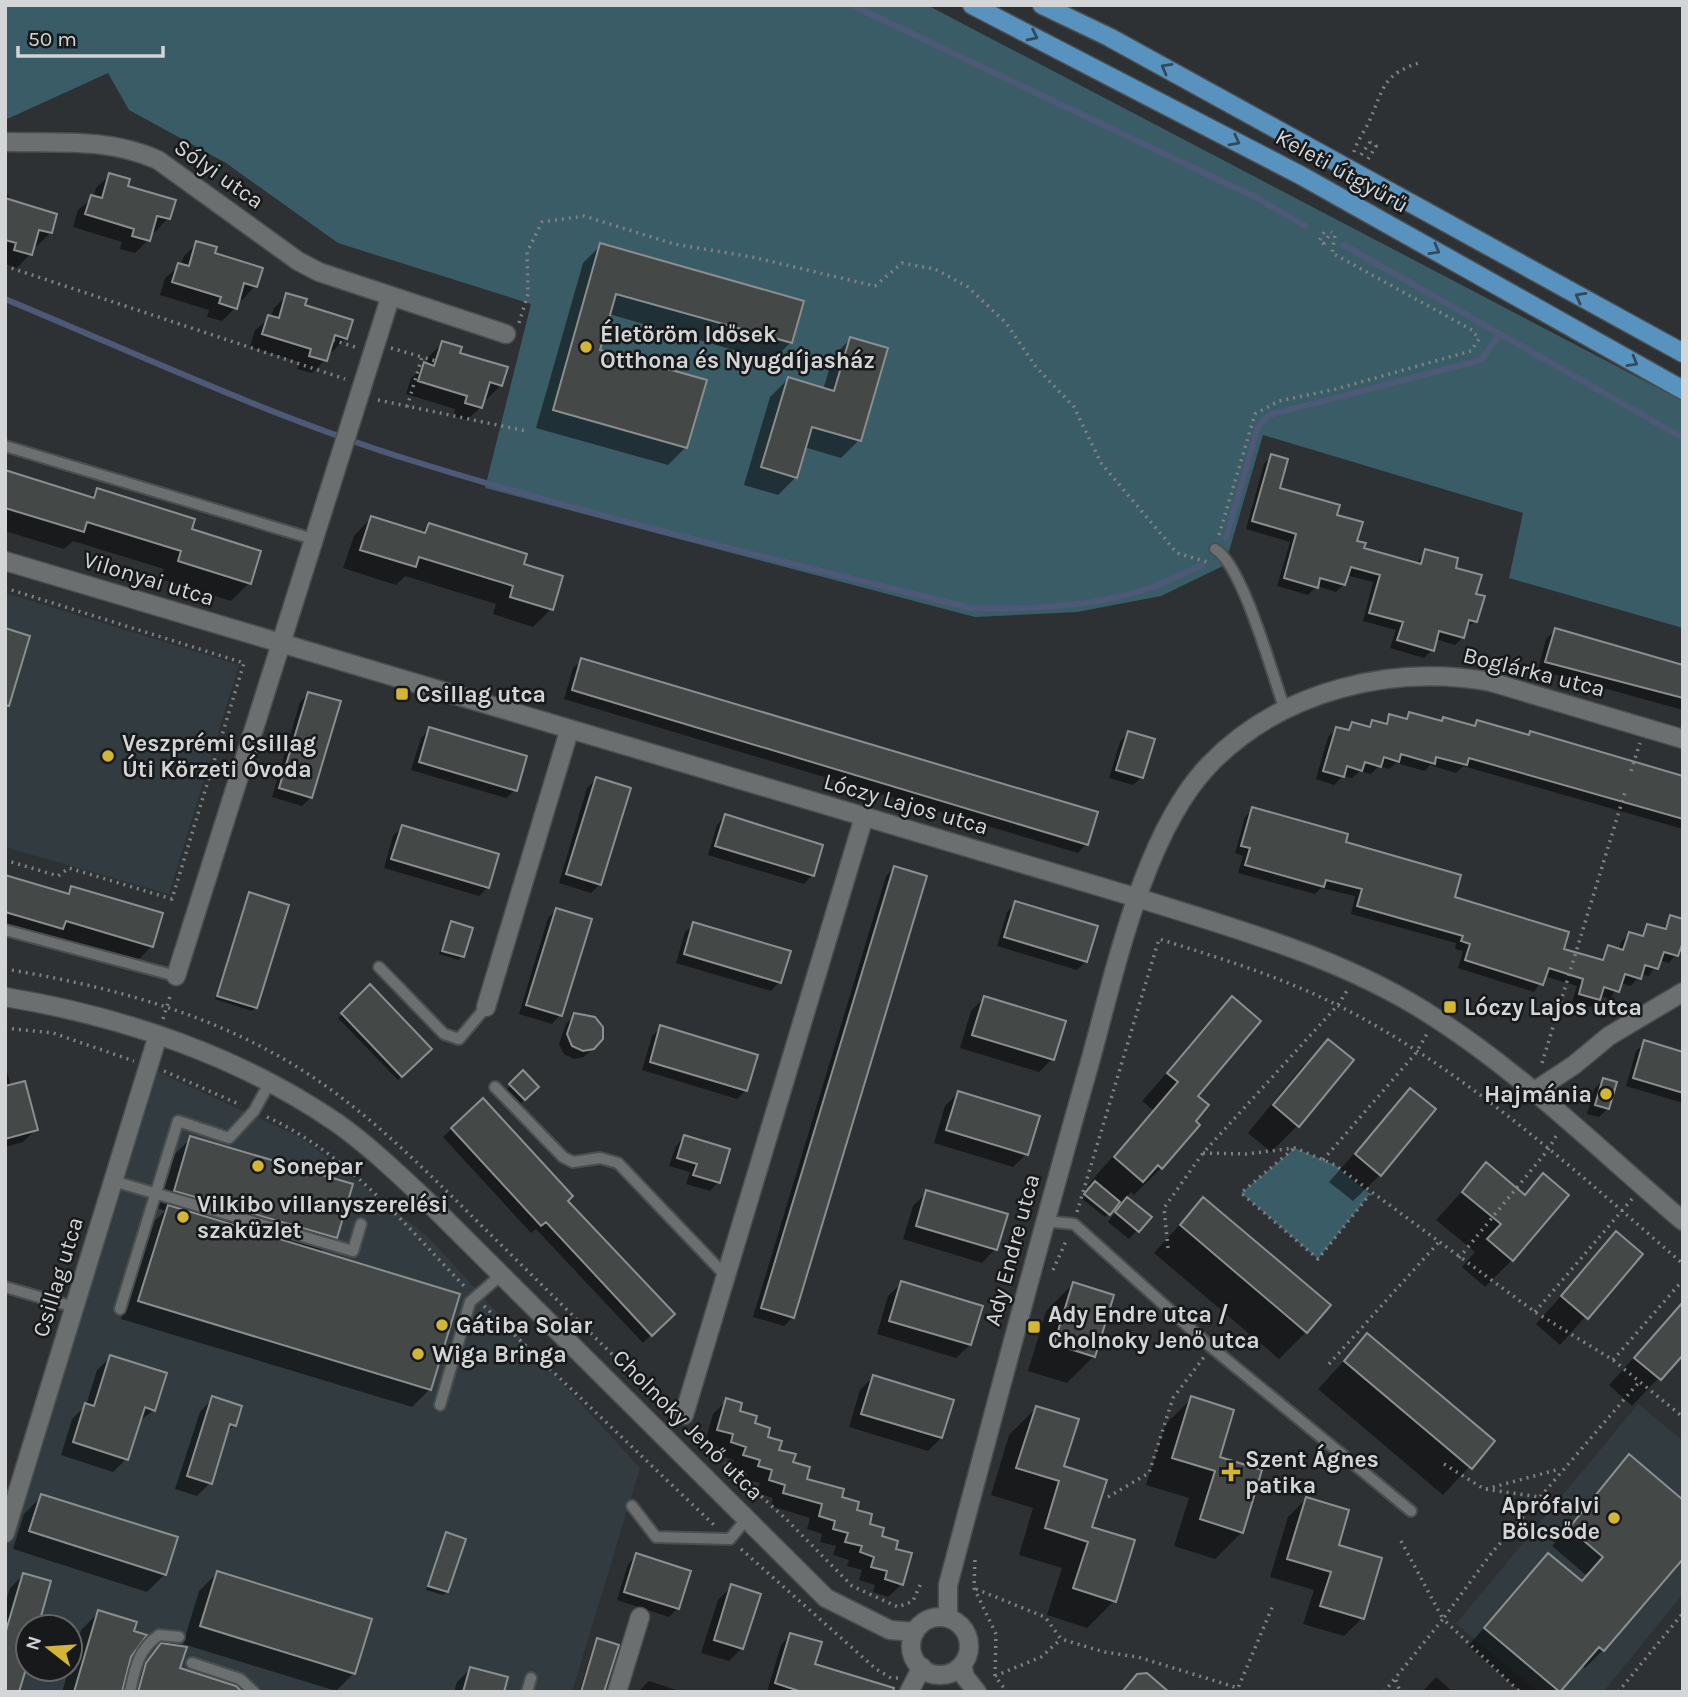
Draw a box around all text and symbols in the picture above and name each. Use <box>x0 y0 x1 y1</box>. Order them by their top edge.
scale bar <box>18 14 163 58</box>
text: 50 m <box>28 27 77 51</box>
one-way arrow <box>1026 27 1039 41</box>
one-way arrow <box>1161 63 1174 77</box>
street label: Keleti útgyűrű <box>1271 123 1413 219</box>
street label: Sólyi utca <box>169 133 269 215</box>
one-way arrow <box>1228 133 1240 146</box>
one-way arrow <box>1427 242 1440 255</box>
one-way arrow <box>1575 292 1587 305</box>
place label: Életöröm Idősek Otthona és Nyugdíjasház <box>600 318 875 374</box>
marker: Életöröm Idősek Otthona és Nyugdíjasház <box>578 339 594 355</box>
one-way arrow <box>1626 354 1638 367</box>
street label: Vilonyai utca <box>80 546 218 612</box>
street label: Boglárka utca <box>1460 641 1608 703</box>
place label: Csillag utca <box>416 681 546 708</box>
marker: Csillag utca <box>394 686 410 702</box>
place label: Veszprémi Csillag Úti Körzeti Óvoda <box>122 730 316 783</box>
marker: Veszprémi Csillag Úti Körzeti Óvoda <box>100 748 116 764</box>
street label: Lóczy Lajos utca <box>821 768 991 840</box>
place label: Lóczy Lajos utca <box>1464 994 1642 1021</box>
marker: Lóczy Lajos utca <box>1442 999 1458 1015</box>
place label: Hajmánia <box>1484 1081 1592 1108</box>
marker: Hajmánia <box>1598 1086 1614 1102</box>
place label: Sonepar <box>272 1153 363 1180</box>
marker: Sonepar <box>250 1158 266 1174</box>
street label: Ady Endre utca <box>979 1171 1045 1329</box>
place label: Vilkibo villanyszerelési szaküzlet <box>197 1191 448 1244</box>
marker: Vilkibo villanyszerelési szaküzlet <box>175 1209 191 1225</box>
street label: Csillag utca <box>27 1214 89 1340</box>
place label: Ady Endre utca / Cholnoky Jenő utca <box>1048 1301 1260 1354</box>
place label: Gátiba Solar <box>456 1312 592 1339</box>
marker: Gátiba Solar <box>434 1317 450 1333</box>
marker: Ady Endre utca / Cholnoky Jenő utca <box>1026 1319 1042 1335</box>
place label: Wiga Bringa <box>432 1341 567 1368</box>
street label: Cholnoky Jenő utca <box>607 1344 769 1506</box>
marker: Wiga Bringa <box>410 1346 426 1362</box>
place label: Szent Ágnes patika <box>1245 1443 1379 1499</box>
marker: Szent Ágnes patika <box>1223 1464 1239 1480</box>
place label: Aprófalvi Bölcsőde <box>1501 1492 1600 1545</box>
marker: Aprófalvi Bölcsőde <box>1606 1510 1622 1526</box>
north arrow <box>14 1613 84 1683</box>
text: N <box>21 1634 46 1653</box>

